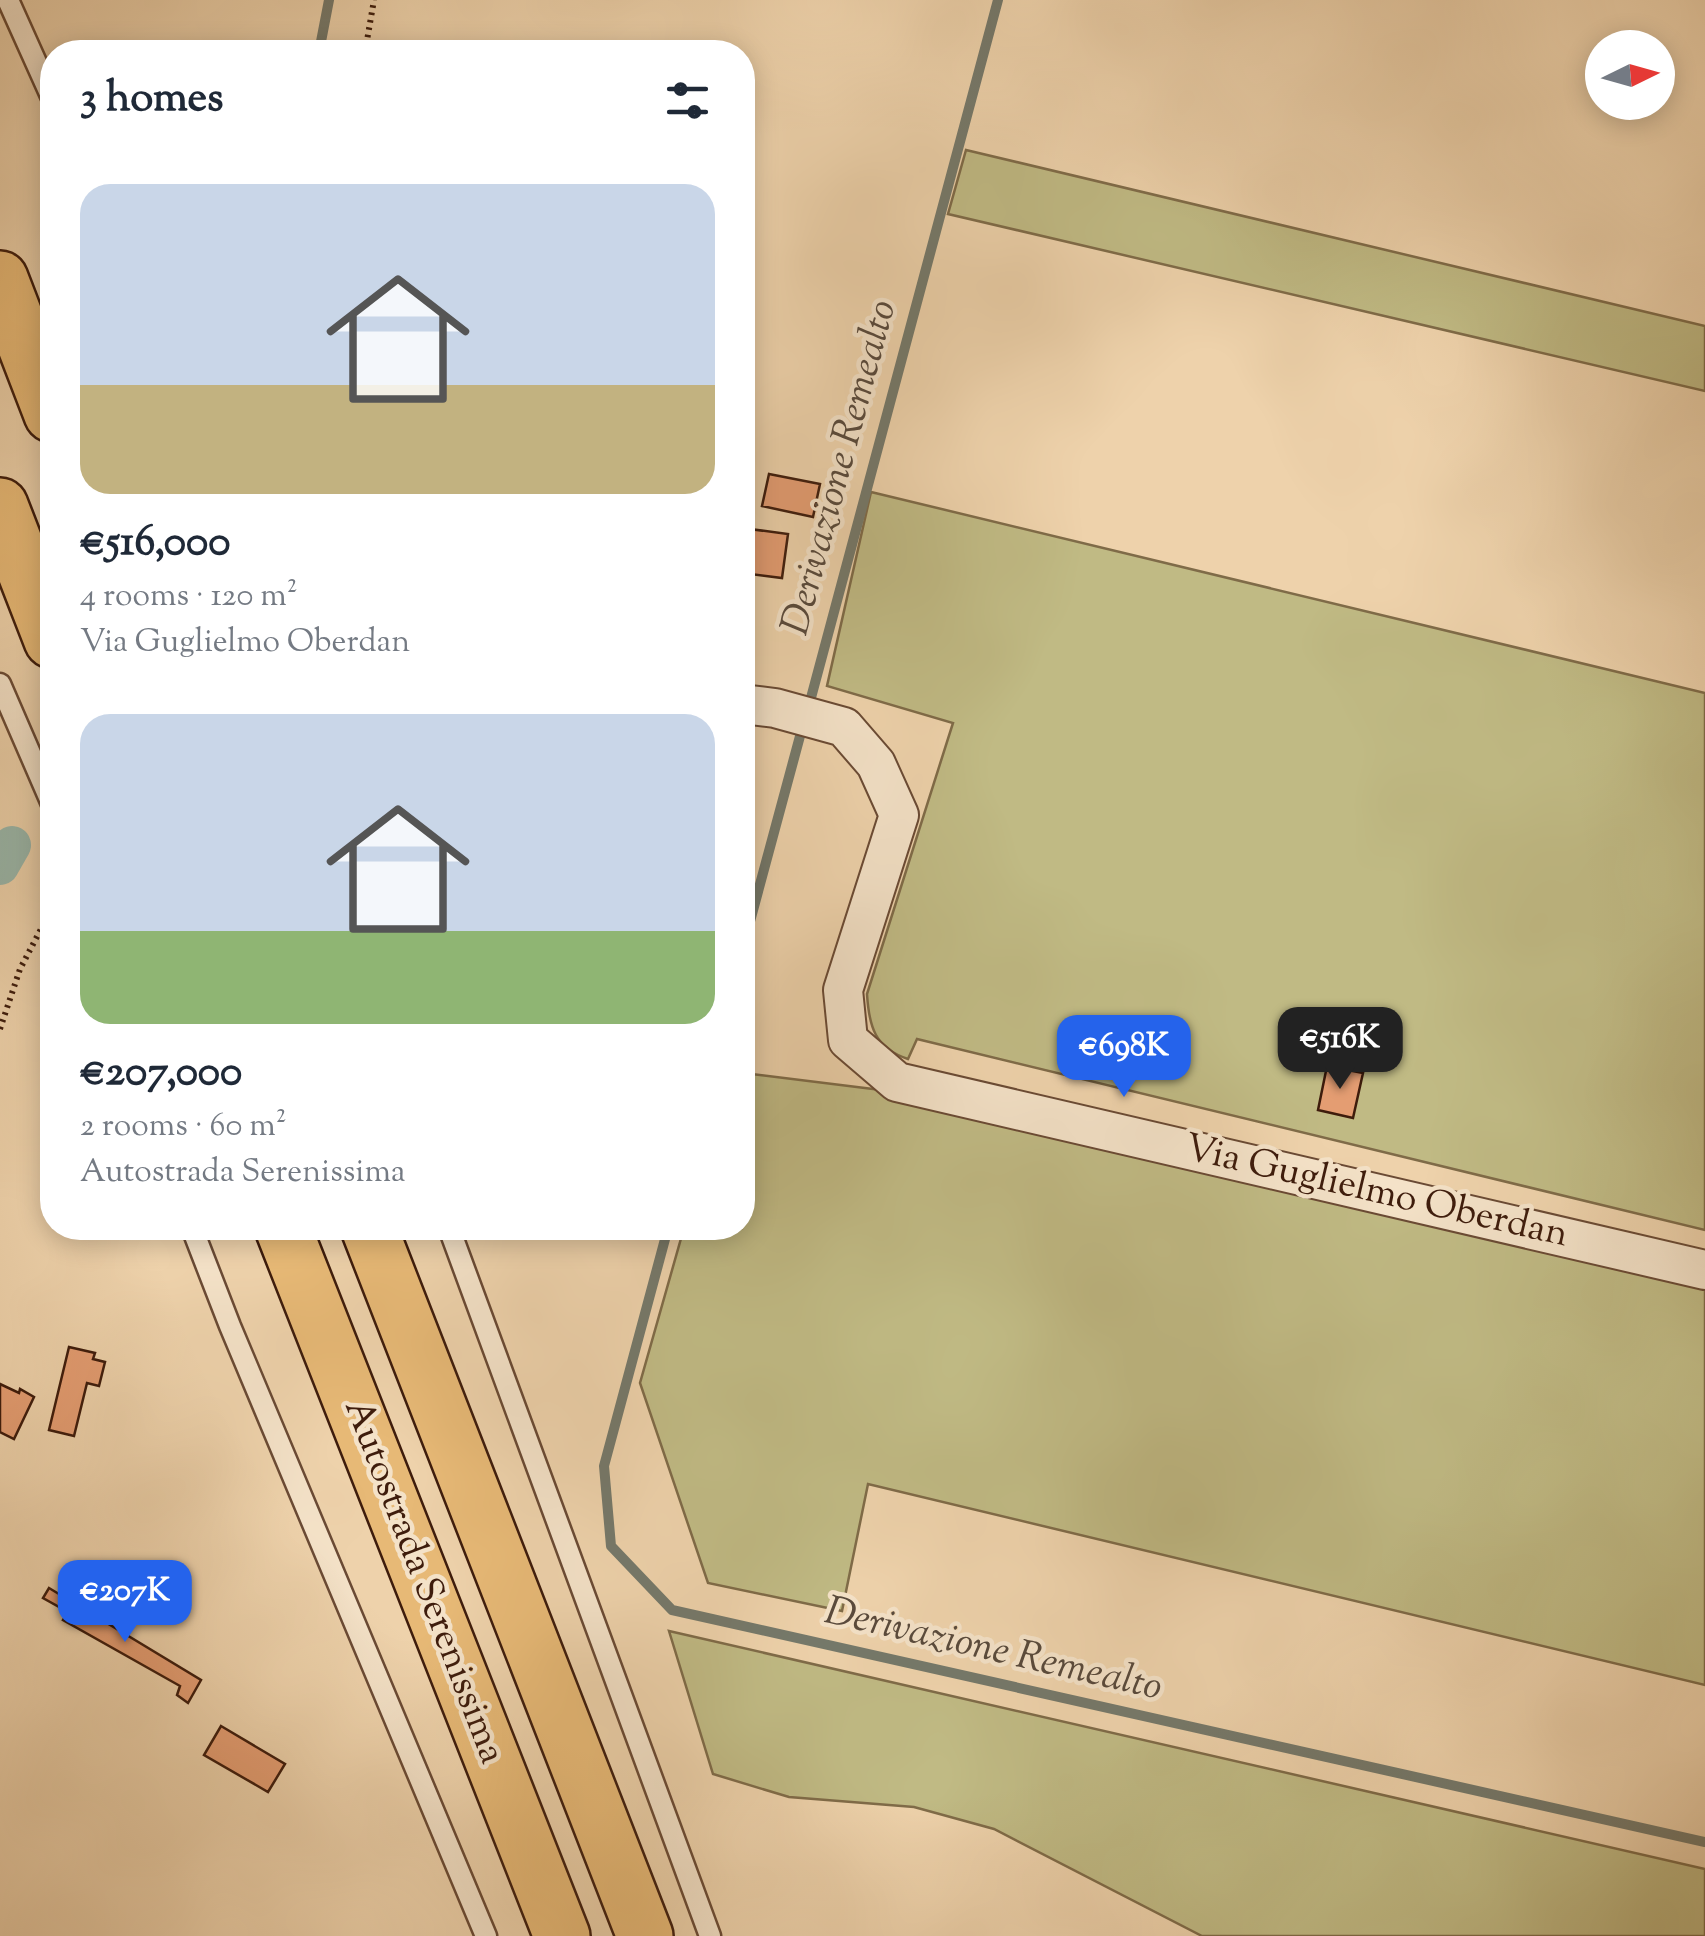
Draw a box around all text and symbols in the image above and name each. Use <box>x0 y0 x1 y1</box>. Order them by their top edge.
north arrow <box>1585 30 1675 120</box>
map controls <box>1585 30 1675 120</box>
text: 3 homes <box>80 70 224 130</box>
icon: filters <box>660 73 715 128</box>
icon: home <box>308 249 488 429</box>
water label: Derivazione Remealto <box>769 294 913 642</box>
text: €516,000 <box>80 514 230 574</box>
text: 4 rooms · 120 m² <box>80 574 298 620</box>
text: Via Guglielmo Oberdan <box>80 620 410 666</box>
icon: home <box>308 779 488 959</box>
pin: €516K <box>1270 1007 1410 1092</box>
pin: €698K <box>1054 1015 1194 1100</box>
text: €516K <box>1300 1016 1380 1062</box>
text: €698K <box>1079 1024 1169 1070</box>
text: €207,000 <box>80 1044 242 1104</box>
text: 2 rooms · 60 m² <box>80 1104 286 1150</box>
street label: Via Guglielmo Oberdan <box>1179 1123 1573 1263</box>
text: Autostrada Serenissima <box>80 1150 406 1196</box>
street label: Autostrada Serenissima <box>329 1392 517 1772</box>
pin: €207K <box>55 1560 195 1645</box>
text: €207K <box>80 1569 170 1615</box>
water label: Derivazione Remealto <box>819 1584 1167 1718</box>

